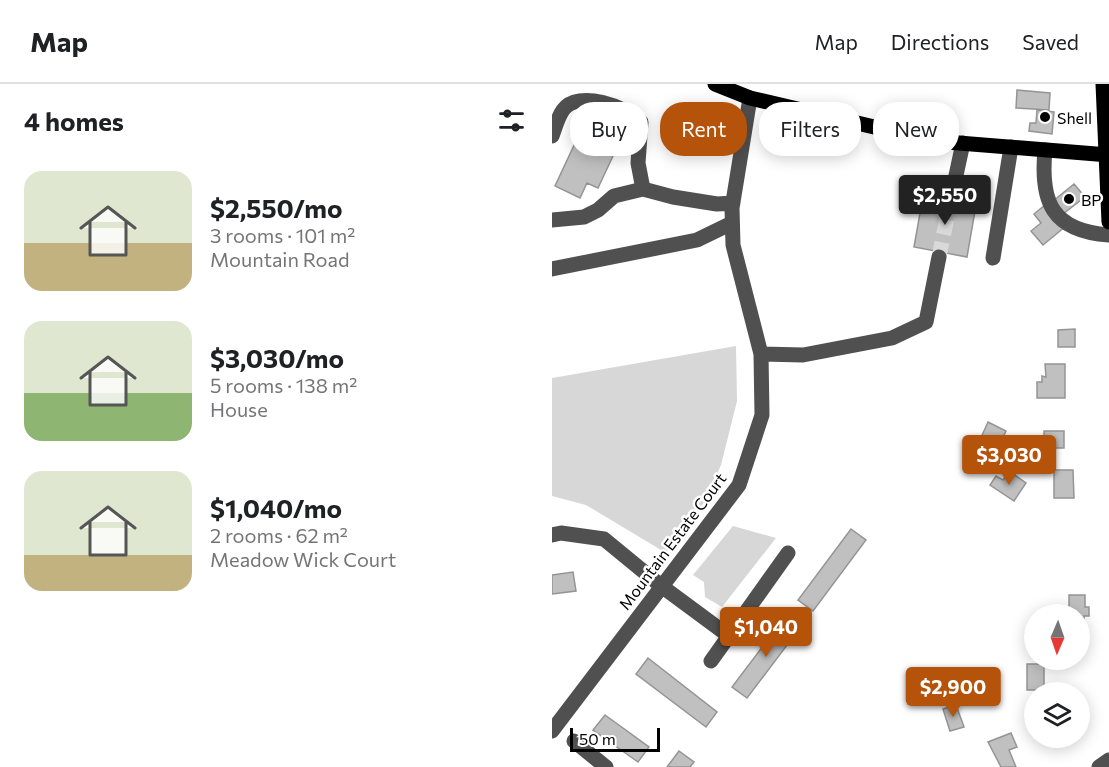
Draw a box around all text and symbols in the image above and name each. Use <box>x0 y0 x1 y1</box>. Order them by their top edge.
text: Map <box>30 24 88 58</box>
text: Map <box>815 29 858 54</box>
text: Directions <box>891 29 989 54</box>
text: Saved <box>1022 29 1079 54</box>
chip: Buy <box>570 102 648 156</box>
chip: Rent <box>660 102 747 156</box>
chip: Filters <box>759 102 861 156</box>
chip: New <box>873 102 959 156</box>
icon: filters <box>495 104 528 137</box>
text: 4 homes <box>24 105 124 136</box>
place label: Shell <box>1057 108 1092 127</box>
marker: Shell <box>1038 110 1052 124</box>
pin: $2,550 <box>896 175 994 226</box>
text: $2,550 <box>913 182 977 206</box>
place label: BP <box>1081 190 1101 209</box>
text: $2,550/mo <box>210 192 342 223</box>
marker: BP <box>1062 192 1076 206</box>
icon: home <box>72 195 144 267</box>
text: 3 rooms · 101 m² <box>210 223 355 247</box>
text: Mountain Road <box>210 247 349 271</box>
text: $3,030/mo <box>210 342 344 373</box>
icon: home <box>72 345 144 417</box>
text: 5 rooms · 138 m² <box>210 373 357 397</box>
text: House <box>210 397 268 421</box>
pin: $3,030 <box>960 435 1058 486</box>
text: $3,030 <box>976 442 1042 466</box>
street label: Mountain Estate Court <box>614 469 730 613</box>
text: $1,040/mo <box>210 492 342 523</box>
icon: home <box>72 495 144 567</box>
text: 2 rooms · 62 m² <box>210 523 348 547</box>
text: Meadow Wick Court <box>210 547 396 571</box>
north arrow <box>1024 604 1090 670</box>
map controls <box>1024 604 1090 748</box>
pin: $1,040 <box>717 607 815 658</box>
text: $1,040 <box>734 614 798 638</box>
pin: $2,900 <box>904 667 1002 718</box>
text: $2,900 <box>920 674 986 698</box>
button: layers <box>1024 682 1090 748</box>
scale bar <box>570 725 660 752</box>
text: 50 m <box>579 729 616 748</box>

